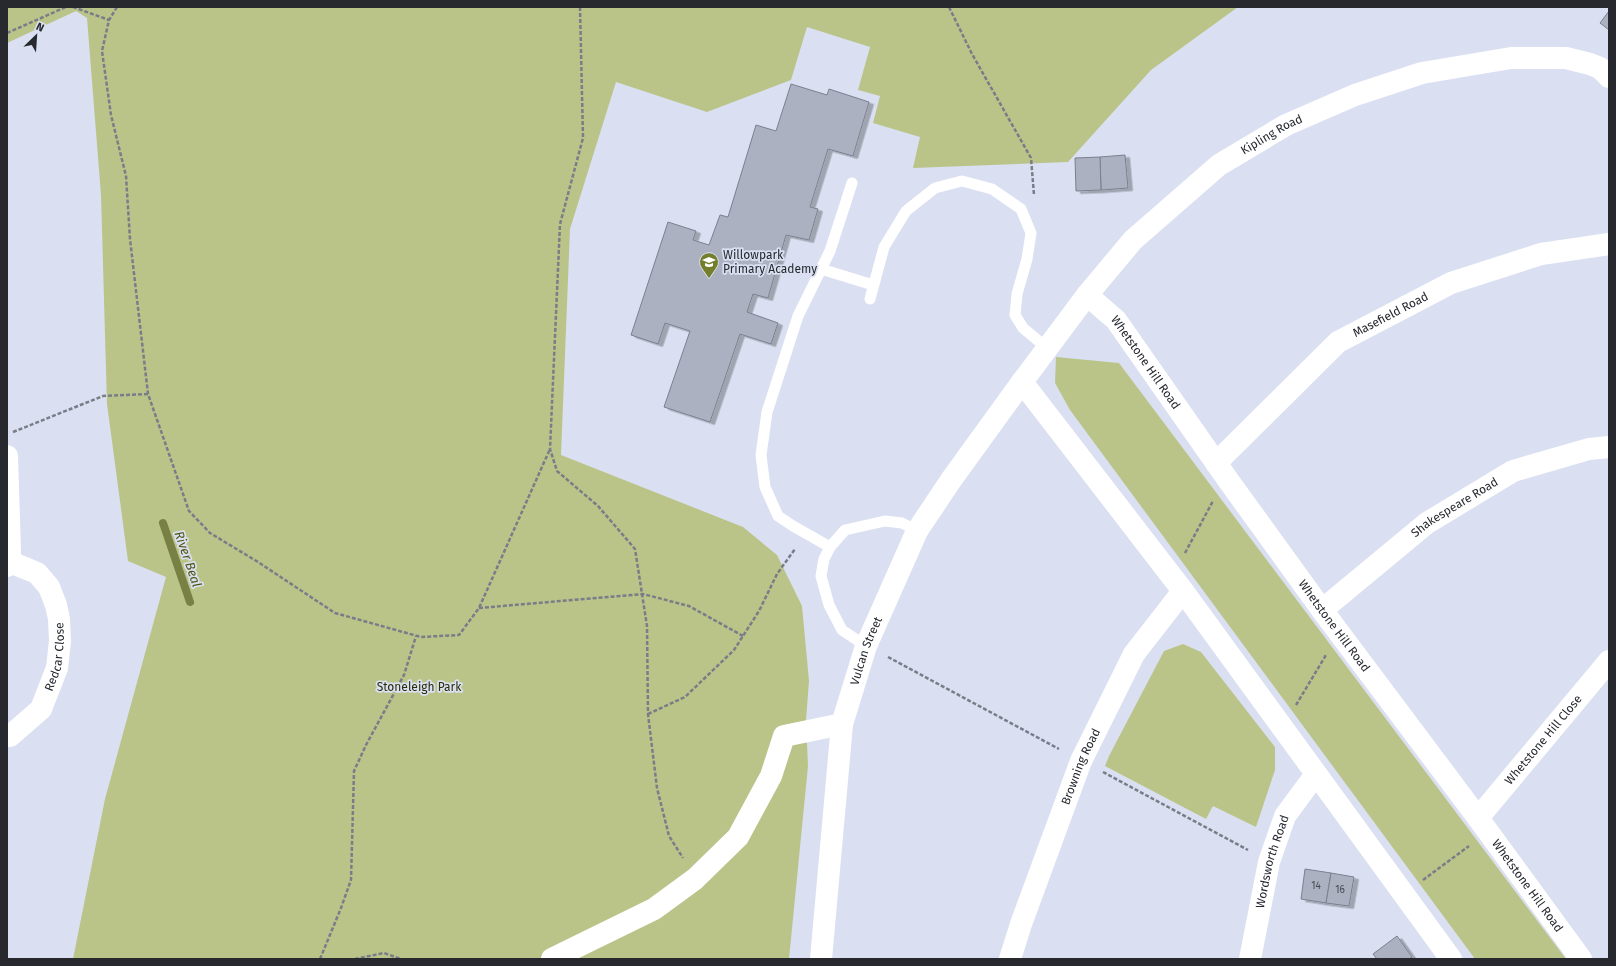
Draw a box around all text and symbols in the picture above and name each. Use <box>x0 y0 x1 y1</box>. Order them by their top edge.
north arrow <box>16 16 56 56</box>
text: N <box>34 20 46 35</box>
street label: Kipling Road <box>1238 112 1305 157</box>
place label: Willowpark Primary Academy <box>723 248 817 276</box>
school or university icon: Willowpark Primary Academy <box>698 251 720 279</box>
street label: Masefield Road <box>1350 289 1430 340</box>
street label: Whetstone Hill Road <box>1108 313 1183 412</box>
street label: Shakespeare Road <box>1408 475 1501 540</box>
water label: River Beal <box>171 529 205 589</box>
street label: Whetstone Hill Road <box>1296 577 1373 675</box>
street label: Vulcan Street <box>847 614 885 687</box>
street label: Redcar Close <box>42 622 67 693</box>
park label: Stoneleigh Park <box>377 680 462 694</box>
street label: Whetstone Hill Close <box>1502 692 1585 787</box>
street label: Browning Road <box>1058 726 1103 807</box>
street label: Wordsworth Road <box>1253 813 1292 909</box>
street label: Whetstone Hill Road <box>1489 837 1566 935</box>
house number: 14 <box>1311 880 1322 892</box>
house number: 16 <box>1335 884 1345 896</box>

